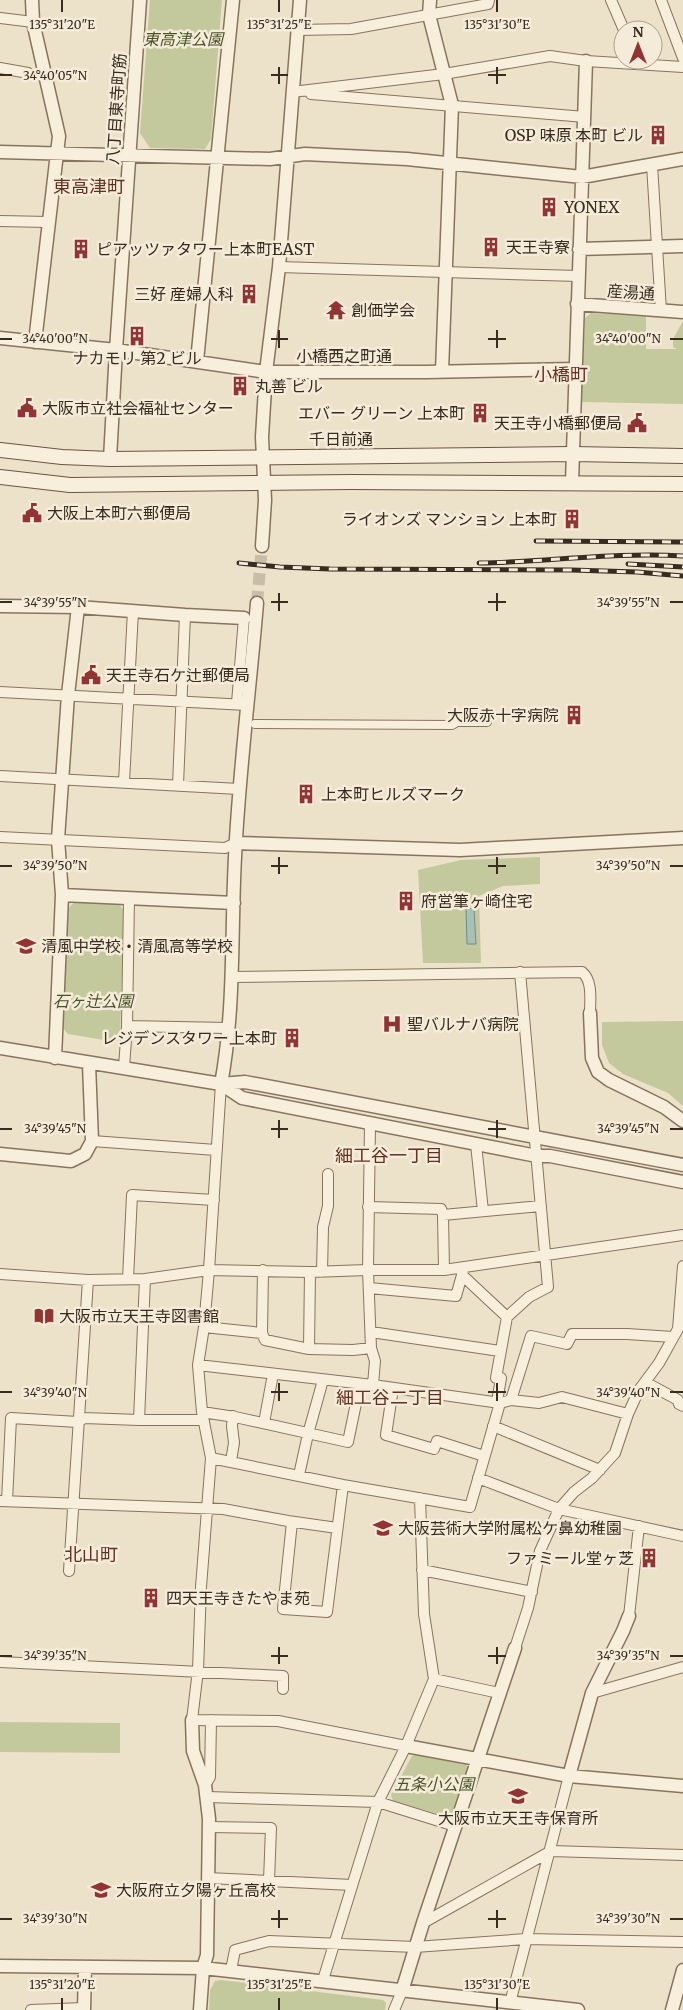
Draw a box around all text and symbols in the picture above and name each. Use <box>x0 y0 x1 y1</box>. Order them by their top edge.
text: 135°31'20"E <box>29 17 95 32</box>
text: 135°31'25"E <box>247 17 312 32</box>
text: 135°31'30"E <box>464 17 530 32</box>
north arrow <box>613 20 663 70</box>
text: N <box>632 23 644 41</box>
park label: 東高津公園 <box>143 29 225 49</box>
street label: 八丁目東寺町筋 <box>102 52 130 166</box>
text: 34°40'05"N <box>23 68 88 83</box>
building icon: OSP 味原 本町 ビル <box>647 124 669 146</box>
place label: OSP 味原 本町 ビル <box>505 125 643 145</box>
district label: 東高津町 <box>53 175 125 198</box>
building icon: YONEX <box>538 196 560 218</box>
place label: YONEX <box>563 197 620 217</box>
building icon: 天王寺寮 <box>480 236 502 258</box>
place label: 天王寺寮 <box>506 237 570 257</box>
building icon: ピアッツァタワー上本町EAST <box>70 238 92 260</box>
place label: ピアッツァタワー上本町EAST <box>96 239 314 259</box>
street label: 産湯通 <box>606 280 656 304</box>
building icon: 三好 産婦人科 <box>238 283 260 305</box>
place label: 三好 産婦人科 <box>134 284 234 304</box>
temple icon: 創価学会 <box>325 299 347 321</box>
place label: 創価学会 <box>351 300 415 320</box>
building icon: ナカモリ 第2 ビル <box>126 325 148 347</box>
text: 34°40'00"N <box>22 331 89 346</box>
text: 34°40'00"N <box>595 331 662 346</box>
street label: 小橋西之町通 <box>296 346 392 366</box>
place label: ナカモリ 第2 ビル <box>72 348 202 368</box>
district label: 小橋町 <box>534 363 588 386</box>
building icon: 丸善 ビル <box>229 375 251 397</box>
place label: 丸善 ビル <box>255 376 323 396</box>
public building icon: 大阪市立社会福祉センター <box>16 397 38 419</box>
place label: 大阪市立社会福祉センター <box>42 398 234 418</box>
building icon: エバー グリーン 上本町 <box>469 402 491 424</box>
place label: エバー グリーン 上本町 <box>298 403 465 423</box>
public building icon: 天王寺小橋郵便局 <box>626 412 648 434</box>
place label: 天王寺小橋郵便局 <box>494 413 622 433</box>
street label: 千日前通 <box>309 429 373 449</box>
public building icon: 大阪上本町六郵便局 <box>21 502 43 524</box>
place label: 大阪上本町六郵便局 <box>47 503 191 523</box>
building icon: ライオンズ マンション 上本町 <box>561 508 583 530</box>
place label: ライオンズ マンション 上本町 <box>342 509 557 529</box>
text: 34°39'55"N <box>23 595 87 610</box>
text: 34°39'55"N <box>596 595 660 610</box>
public building icon: 天王寺石ケ辻郵便局 <box>80 664 102 686</box>
place label: 天王寺石ケ辻郵便局 <box>106 665 250 685</box>
building icon: 大阪赤十字病院 <box>563 704 585 726</box>
place label: 大阪赤十字病院 <box>447 705 559 725</box>
building icon: 上本町ヒルズマーク <box>295 783 317 805</box>
place label: 上本町ヒルズマーク <box>321 784 465 804</box>
text: 34°39'50"N <box>23 858 88 873</box>
text: 34°39'50"N <box>596 858 661 873</box>
building icon: 府営筆ヶ崎住宅 <box>395 890 417 912</box>
place label: 府営筆ヶ崎住宅 <box>421 891 533 911</box>
school or university icon: 清風中学校・清風高等学校 <box>15 935 37 957</box>
place label: 清風中学校・清風高等学校 <box>41 936 233 956</box>
park label: 石ヶ辻公園 <box>53 991 135 1011</box>
hospital icon: 聖バルナバ病院 <box>381 1013 403 1035</box>
place label: 聖バルナバ病院 <box>407 1014 519 1034</box>
building icon: レジデンスタワー上本町 <box>281 1027 303 1049</box>
place label: レジデンスタワー上本町 <box>101 1028 277 1048</box>
text: 34°39'45"N <box>24 1121 87 1136</box>
text: 34°39'45"N <box>597 1121 660 1136</box>
district label: 細工谷一丁目 <box>335 1144 443 1167</box>
library icon: 大阪市立天王寺図書館 <box>33 1305 55 1327</box>
place label: 大阪市立天王寺図書館 <box>59 1306 219 1326</box>
text: 34°39'40"N <box>23 1385 88 1400</box>
text: 34°39'40"N <box>596 1385 661 1400</box>
district label: 細工谷二丁目 <box>336 1386 444 1409</box>
school or university icon: 大阪芸術大学附属松ケ鼻幼稚園 <box>372 1517 394 1539</box>
place label: 大阪芸術大学附属松ケ鼻幼稚園 <box>398 1518 622 1538</box>
district label: 北山町 <box>64 1543 118 1566</box>
building icon: ファミール堂ヶ芝 <box>638 1547 660 1569</box>
place label: ファミール堂ヶ芝 <box>506 1548 634 1568</box>
building icon: 四天王寺きたやま苑 <box>140 1587 162 1609</box>
place label: 四天王寺きたやま苑 <box>166 1588 310 1608</box>
text: 34°39'35"N <box>23 1648 87 1663</box>
text: 34°39'35"N <box>596 1648 660 1663</box>
park label: 五条小公園 <box>394 1774 476 1794</box>
school or university icon: 大阪市立天王寺保育所 <box>507 1785 529 1807</box>
place label: 大阪市立天王寺保育所 <box>438 1808 598 1828</box>
school or university icon: 大阪府立夕陽ヶ丘高校 <box>90 1879 112 1901</box>
place label: 大阪府立夕陽ヶ丘高校 <box>116 1880 276 1900</box>
text: 34°39'30"N <box>23 1911 88 1926</box>
text: 34°39'30"N <box>596 1911 661 1926</box>
text: 135°31'20"E <box>29 1977 95 1992</box>
text: 135°31'25"E <box>247 1977 312 1992</box>
text: 135°31'30"E <box>464 1977 530 1992</box>

